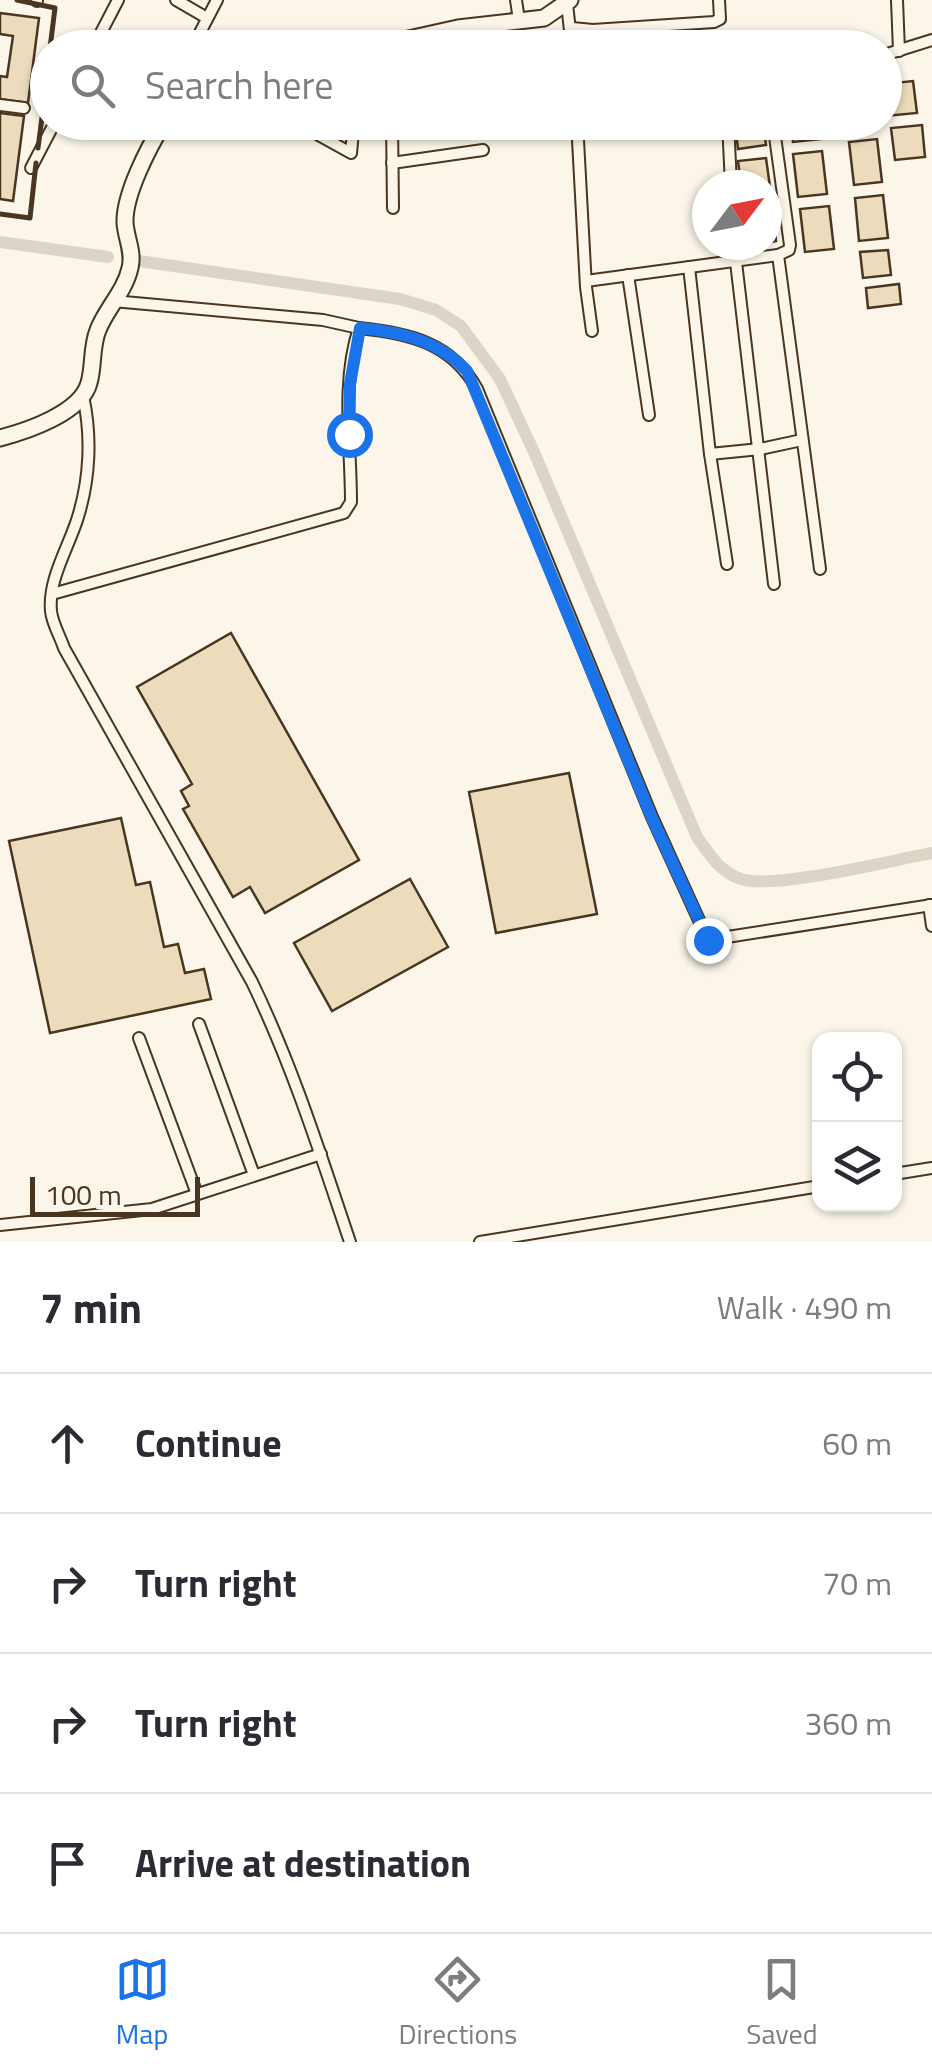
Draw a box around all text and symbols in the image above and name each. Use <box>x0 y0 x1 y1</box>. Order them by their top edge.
search box <box>30 30 902 140</box>
text: Search here <box>145 56 333 114</box>
icon: search <box>65 58 120 113</box>
north arrow <box>692 170 782 260</box>
route start <box>327 412 373 458</box>
route end <box>686 918 732 964</box>
map controls <box>812 1032 902 1212</box>
button: locate <box>812 1032 902 1122</box>
button: layers <box>812 1122 902 1212</box>
scale bar <box>30 1172 200 1216</box>
text: 100 m <box>45 1173 122 1216</box>
text: 7 min <box>40 1275 142 1339</box>
text: Walk · 490 m <box>717 1283 892 1331</box>
text: Continue <box>135 1414 282 1472</box>
icon: ahead <box>40 1416 95 1471</box>
text: 60 m <box>822 1419 892 1467</box>
text: Turn right <box>135 1554 297 1612</box>
icon: right <box>40 1556 95 1611</box>
text: 70 m <box>822 1559 892 1607</box>
text: Turn right <box>135 1694 297 1752</box>
icon: right <box>40 1696 95 1751</box>
text: 360 m <box>804 1699 892 1747</box>
text: Arrive at destination <box>135 1834 471 1892</box>
icon: arrive <box>40 1836 95 1891</box>
tab: Map <box>115 1952 170 2055</box>
tab: Directions <box>399 1952 517 2055</box>
tab: Saved <box>746 1952 817 2055</box>

